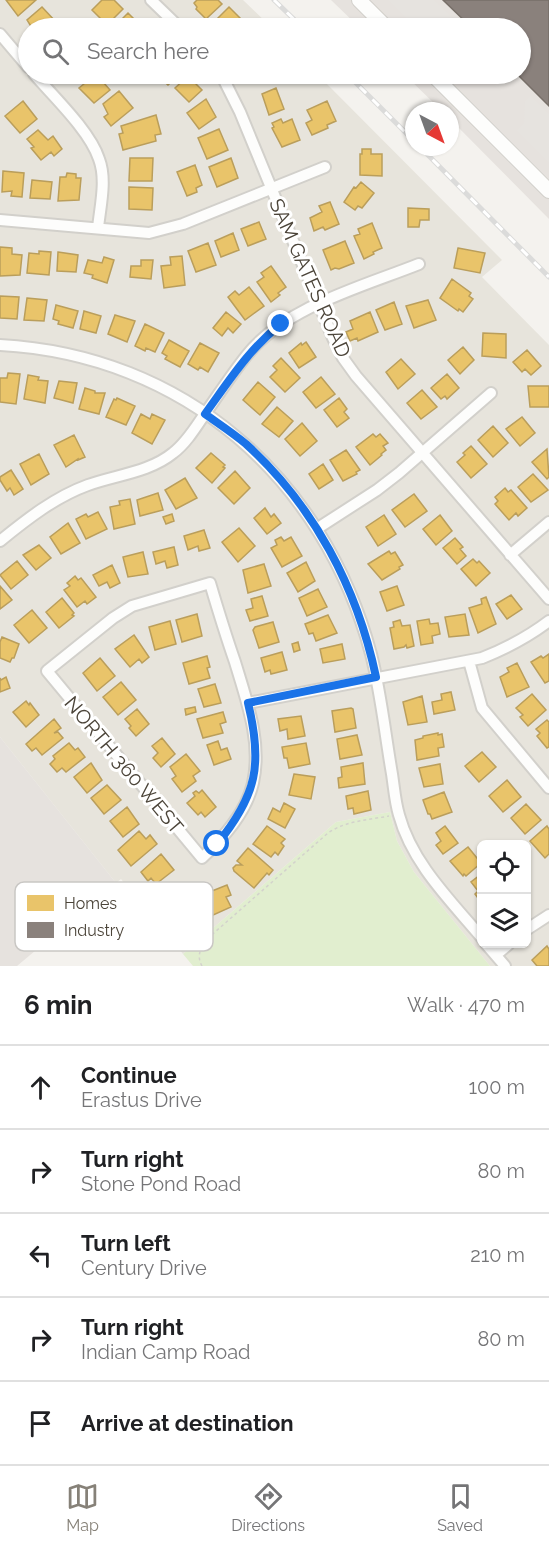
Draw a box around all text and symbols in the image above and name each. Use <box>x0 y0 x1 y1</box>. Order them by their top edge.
search box <box>18 18 531 84</box>
icon: search <box>39 35 72 68</box>
text: Search here <box>87 38 209 64</box>
north arrow <box>405 102 459 156</box>
street label: SAM GATES ROAD <box>264 195 356 361</box>
route end <box>267 310 293 336</box>
street label: NORTH 360 WEST <box>59 691 189 839</box>
route start <box>203 830 229 856</box>
map controls <box>477 840 531 948</box>
button: locate <box>477 840 531 894</box>
legend <box>15 882 213 951</box>
text: Homes <box>64 894 117 913</box>
button: layers <box>477 894 531 948</box>
text: Industry <box>64 921 124 940</box>
text: 6 min <box>24 990 93 1020</box>
text: Walk · 470 m <box>407 993 525 1017</box>
text: Continue <box>81 1062 177 1088</box>
icon: ahead <box>24 1071 57 1104</box>
text: 100 m <box>468 1075 525 1099</box>
text: Erastus Drive <box>81 1088 202 1112</box>
text: Turn right <box>81 1146 184 1172</box>
icon: right <box>24 1155 57 1188</box>
text: 80 m <box>477 1159 525 1183</box>
text: Stone Pond Road <box>81 1172 241 1196</box>
text: Turn left <box>81 1230 171 1256</box>
icon: left <box>24 1239 57 1272</box>
text: 210 m <box>470 1243 525 1267</box>
text: Century Drive <box>81 1256 207 1280</box>
text: Turn right <box>81 1314 184 1340</box>
icon: right <box>24 1323 57 1356</box>
text: 80 m <box>477 1327 525 1351</box>
text: Indian Camp Road <box>81 1340 251 1364</box>
icon: arrive <box>24 1407 57 1440</box>
text: Arrive at destination <box>81 1410 294 1436</box>
tab: Map <box>66 1480 99 1535</box>
tab: Directions <box>231 1480 305 1535</box>
tab: Saved <box>437 1480 483 1535</box>

